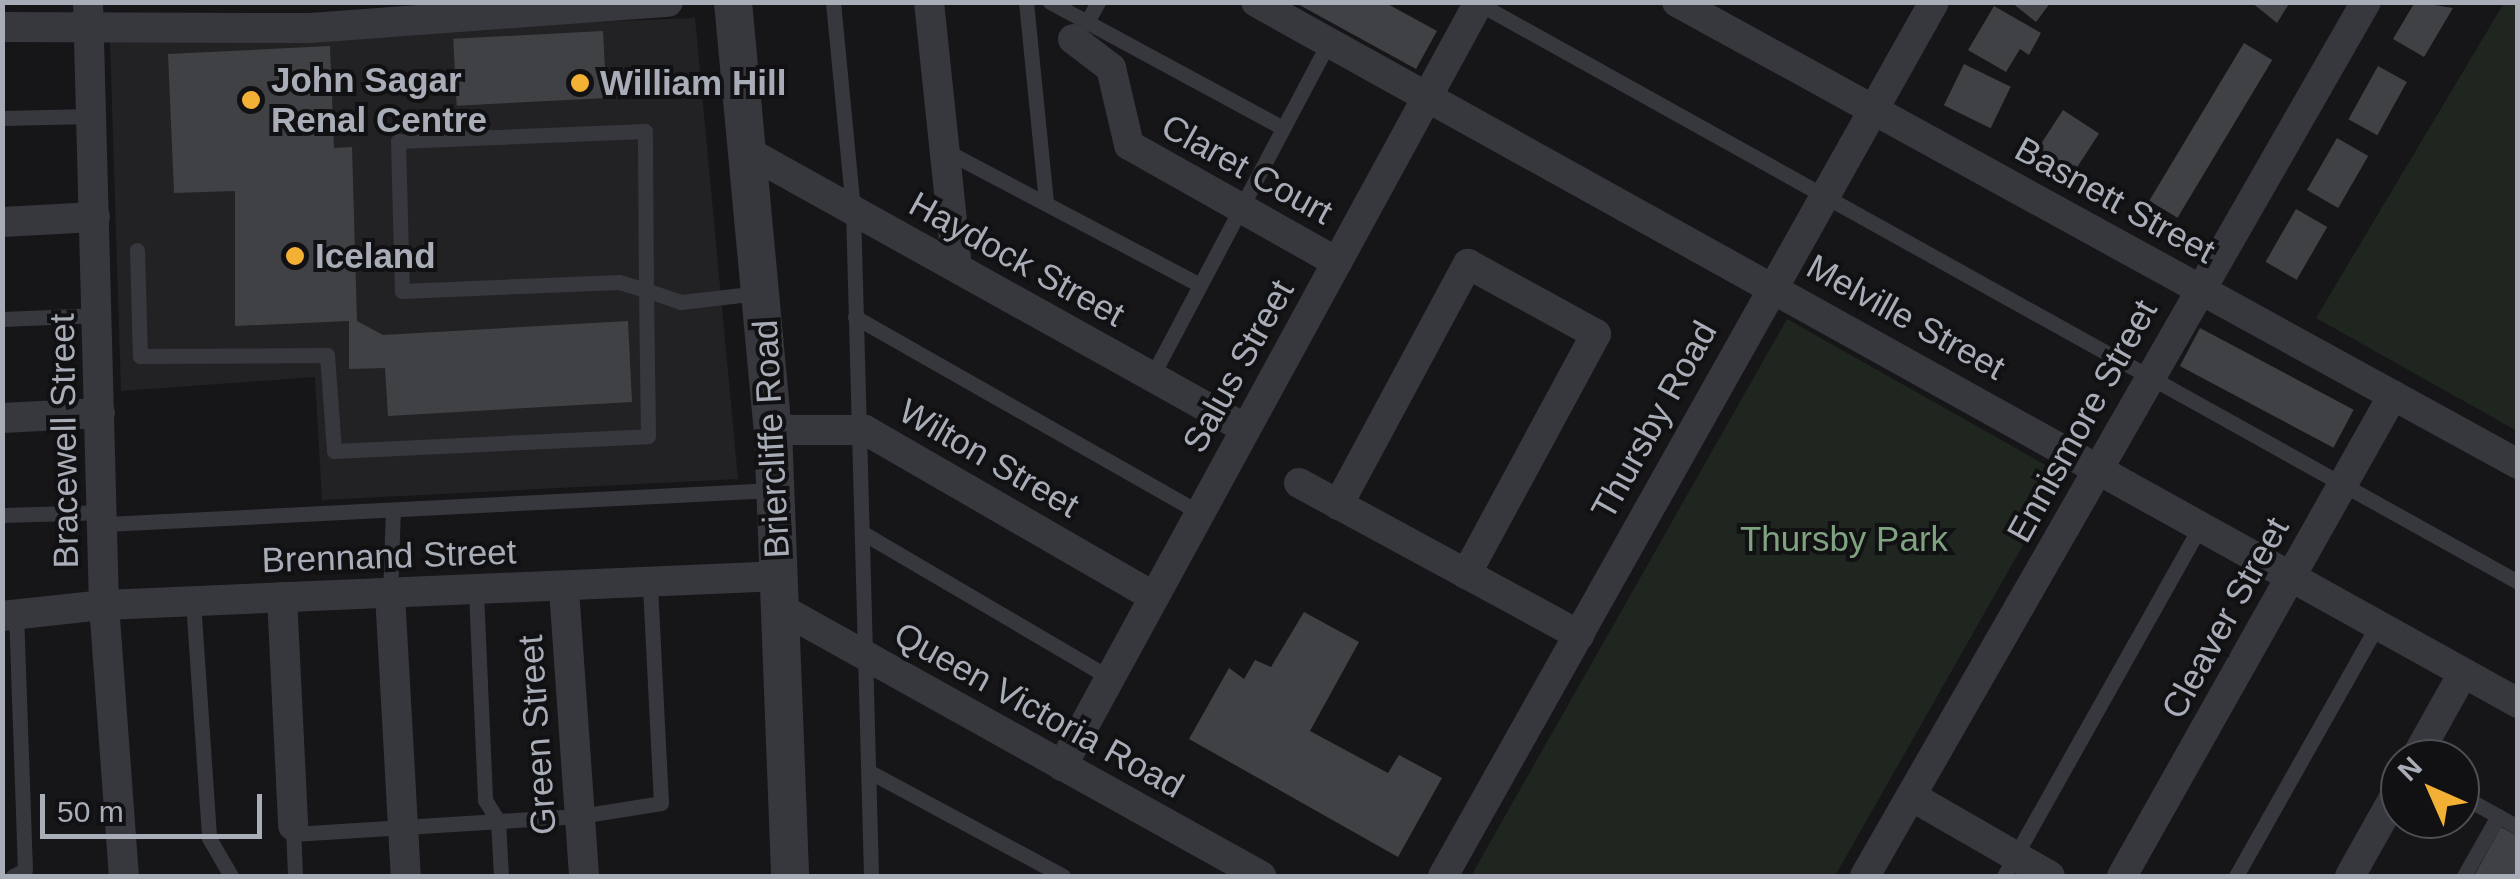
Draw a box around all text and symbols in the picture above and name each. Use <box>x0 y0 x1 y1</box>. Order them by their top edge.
place label: John Sagar Renal Centre <box>271 59 487 141</box>
place label: William Hill <box>600 62 786 104</box>
marker: William Hill <box>569 72 591 94</box>
marker: John Sagar Renal Centre <box>240 89 262 111</box>
street label: Claret Court <box>1154 105 1340 233</box>
street label: Basnett Street <box>2008 128 2222 272</box>
street label: Haydock Street <box>902 183 1132 335</box>
place label: Iceland <box>315 235 436 277</box>
marker: Iceland <box>284 245 306 267</box>
street label: Melville Street <box>1800 245 2012 389</box>
street label: Salus Street <box>1173 272 1303 460</box>
street label: Ennismore Street <box>1998 293 2166 549</box>
street label: Bracewell Street <box>41 313 87 569</box>
street label: Thursby Road <box>1582 314 1726 526</box>
street label: Briercliffe Road <box>744 319 798 559</box>
street label: Wilton Street <box>892 390 1086 526</box>
street label: Cleaver Street <box>2152 510 2298 726</box>
park label: Thursby Park <box>1740 518 1948 560</box>
street label: Brennand Street <box>261 531 517 581</box>
street label: Queen Victoria Road <box>887 613 1191 807</box>
street label: Green Street <box>509 634 565 836</box>
north arrow <box>2380 739 2480 839</box>
text: N <box>2392 751 2428 787</box>
scale bar <box>45 774 268 836</box>
text: 50 m <box>57 795 124 828</box>

